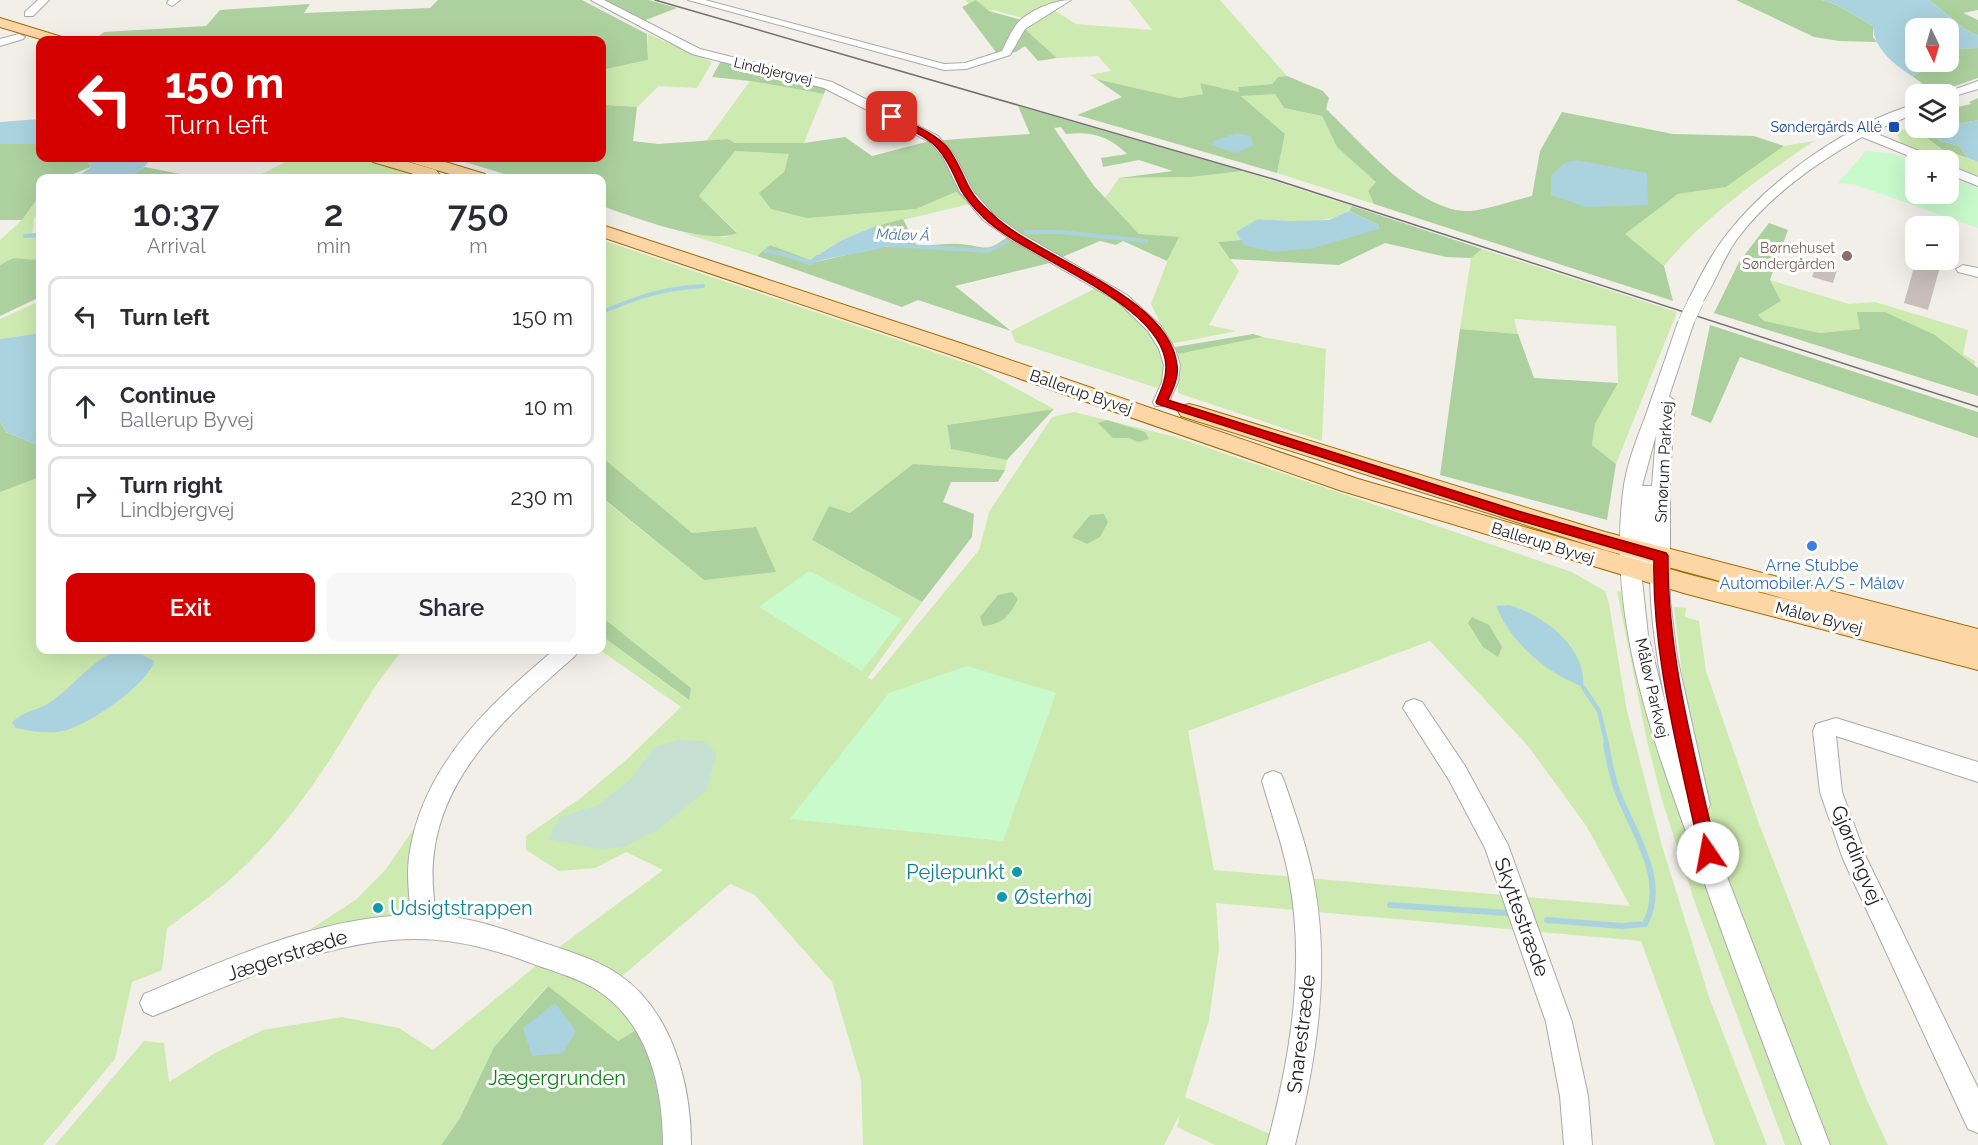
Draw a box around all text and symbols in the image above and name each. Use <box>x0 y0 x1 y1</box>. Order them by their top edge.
north arrow <box>1905 18 1959 72</box>
map controls <box>1905 18 1959 270</box>
street label: Lindbjergvej <box>732 54 814 88</box>
text: 150 m <box>165 59 284 108</box>
icon: left <box>66 60 144 138</box>
button: layers <box>1905 84 1959 138</box>
pin <box>866 91 917 142</box>
icon: arrive <box>875 100 908 133</box>
text: Turn left <box>165 109 268 140</box>
place label: Søndergårds Allé <box>1770 119 1882 135</box>
marker: Søndergårds Allé <box>1887 120 1901 134</box>
button: + <box>1905 150 1959 204</box>
text: 10:37 <box>133 192 220 234</box>
text: 2 <box>324 192 344 234</box>
text: 750 <box>448 192 509 234</box>
button: − <box>1905 216 1959 270</box>
water label: Måløv Å <box>876 225 930 245</box>
text: Arrival <box>147 234 206 258</box>
text: min <box>317 234 351 258</box>
text: m <box>469 234 488 258</box>
place label: Børnehuset Søndergården <box>1742 240 1835 272</box>
marker: Børnehuset Søndergården <box>1840 249 1854 263</box>
icon: left <box>69 300 102 333</box>
text: Turn left <box>120 304 210 330</box>
text: 150 m <box>512 304 573 330</box>
street label: Ballerup Byvej <box>1027 366 1135 418</box>
text: Continue <box>120 382 216 408</box>
icon: ahead <box>69 390 102 423</box>
text: 10 m <box>524 394 573 420</box>
street label: Smørum Parkvej <box>1651 401 1677 523</box>
text: Ballerup Byvej <box>120 408 254 432</box>
text: Turn right <box>120 472 223 498</box>
icon: right <box>69 480 102 513</box>
text: 230 m <box>510 484 573 510</box>
text: Lindbjergvej <box>120 498 234 522</box>
street label: Ballerup Byvej <box>1489 518 1597 568</box>
marker: Arne Stubbe Automobiler A/S - Måløv <box>1805 539 1819 553</box>
place label: Arne Stubbe Automobiler A/S - Måløv <box>1720 556 1905 593</box>
button: Exit <box>66 573 315 642</box>
button: Share <box>327 573 576 642</box>
street label: Måløv Byvej <box>1774 598 1864 638</box>
street label: Måløv Parkvej <box>1631 636 1673 740</box>
street label: Gjørdingvej <box>1826 802 1888 908</box>
position arrow <box>1676 821 1740 885</box>
street label: Skyttestræde <box>1489 854 1555 980</box>
place label: Pejlepunkt <box>906 860 1005 884</box>
marker: Pejlepunkt <box>1010 865 1024 879</box>
place label: Østerhøj <box>1014 885 1092 909</box>
marker: Østerhøj <box>995 890 1009 904</box>
place label: Udsigtstrappen <box>390 896 533 920</box>
marker: Udsigtstrappen <box>371 901 385 915</box>
street label: Jægerstræde <box>224 924 351 986</box>
street label: Snarestræde <box>1282 973 1320 1095</box>
park label: Jægergrunden <box>488 1066 626 1090</box>

